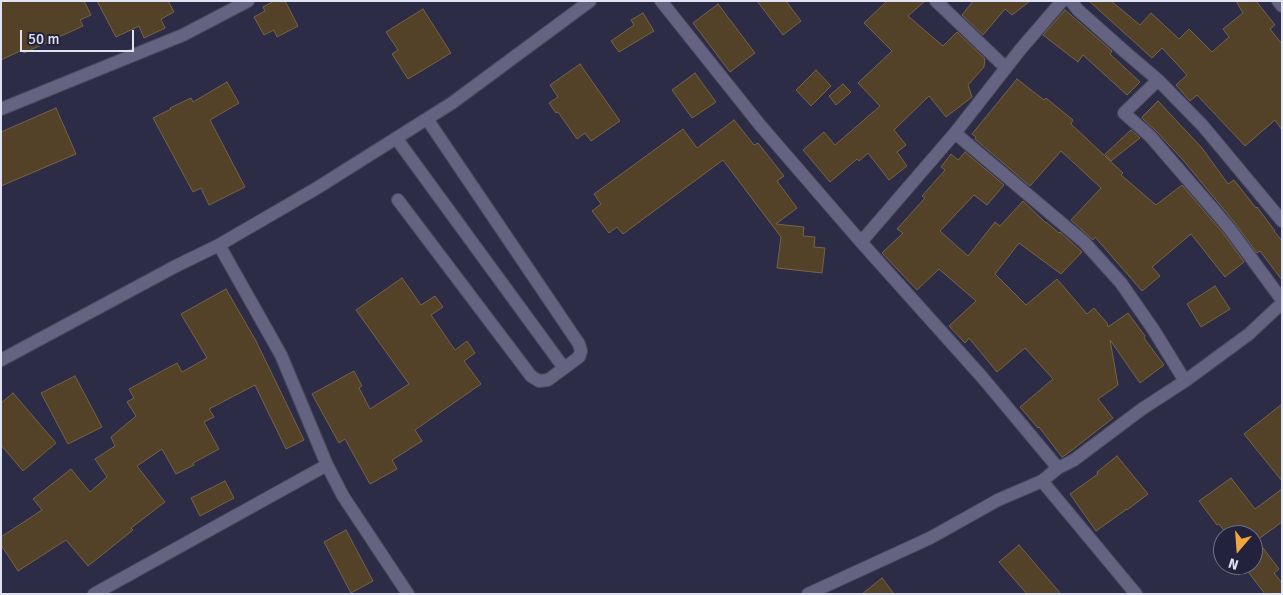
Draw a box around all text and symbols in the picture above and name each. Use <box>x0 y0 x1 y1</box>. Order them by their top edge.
scale bar <box>22 20 136 52</box>
text: 50 m <box>28 30 59 48</box>
north arrow <box>1213 525 1263 575</box>
text: N <box>1226 554 1241 573</box>

